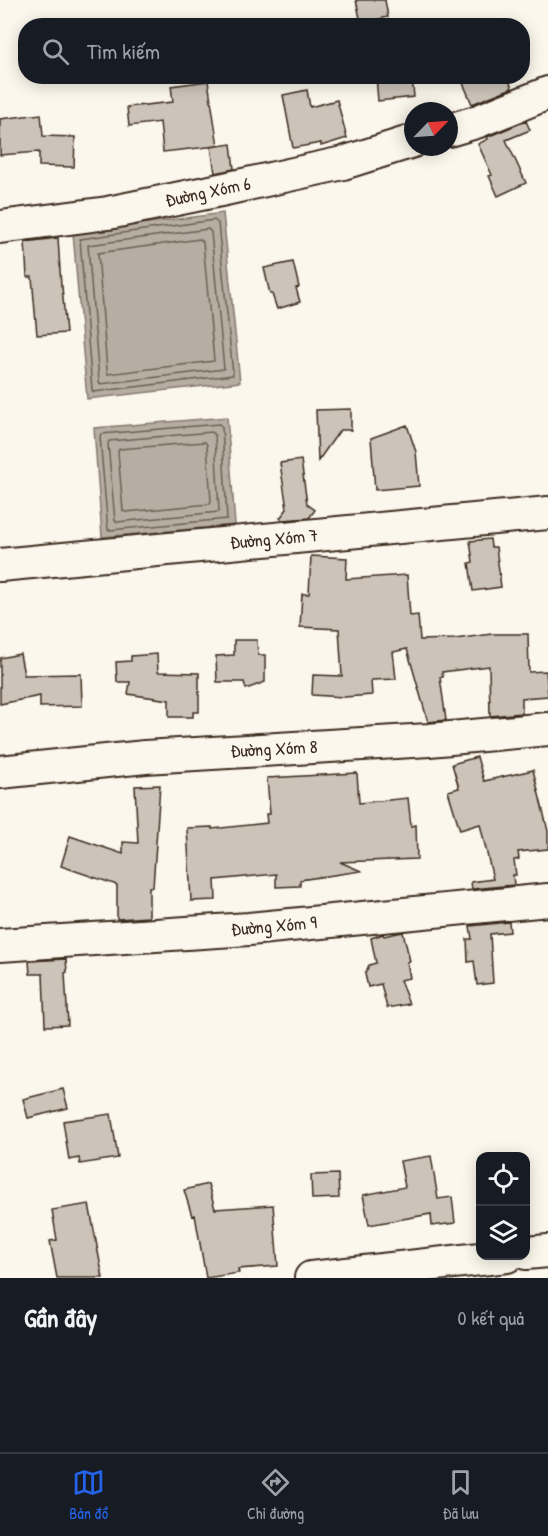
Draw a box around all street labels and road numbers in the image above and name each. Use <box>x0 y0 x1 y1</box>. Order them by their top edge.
street label: Đường Xóm 6 <box>163 170 253 213</box>
street label: Đường Xóm 7 <box>229 522 319 555</box>
street label: Đường Xóm 8 <box>230 734 318 763</box>
street label: Đường Xóm 9 <box>230 909 318 942</box>

